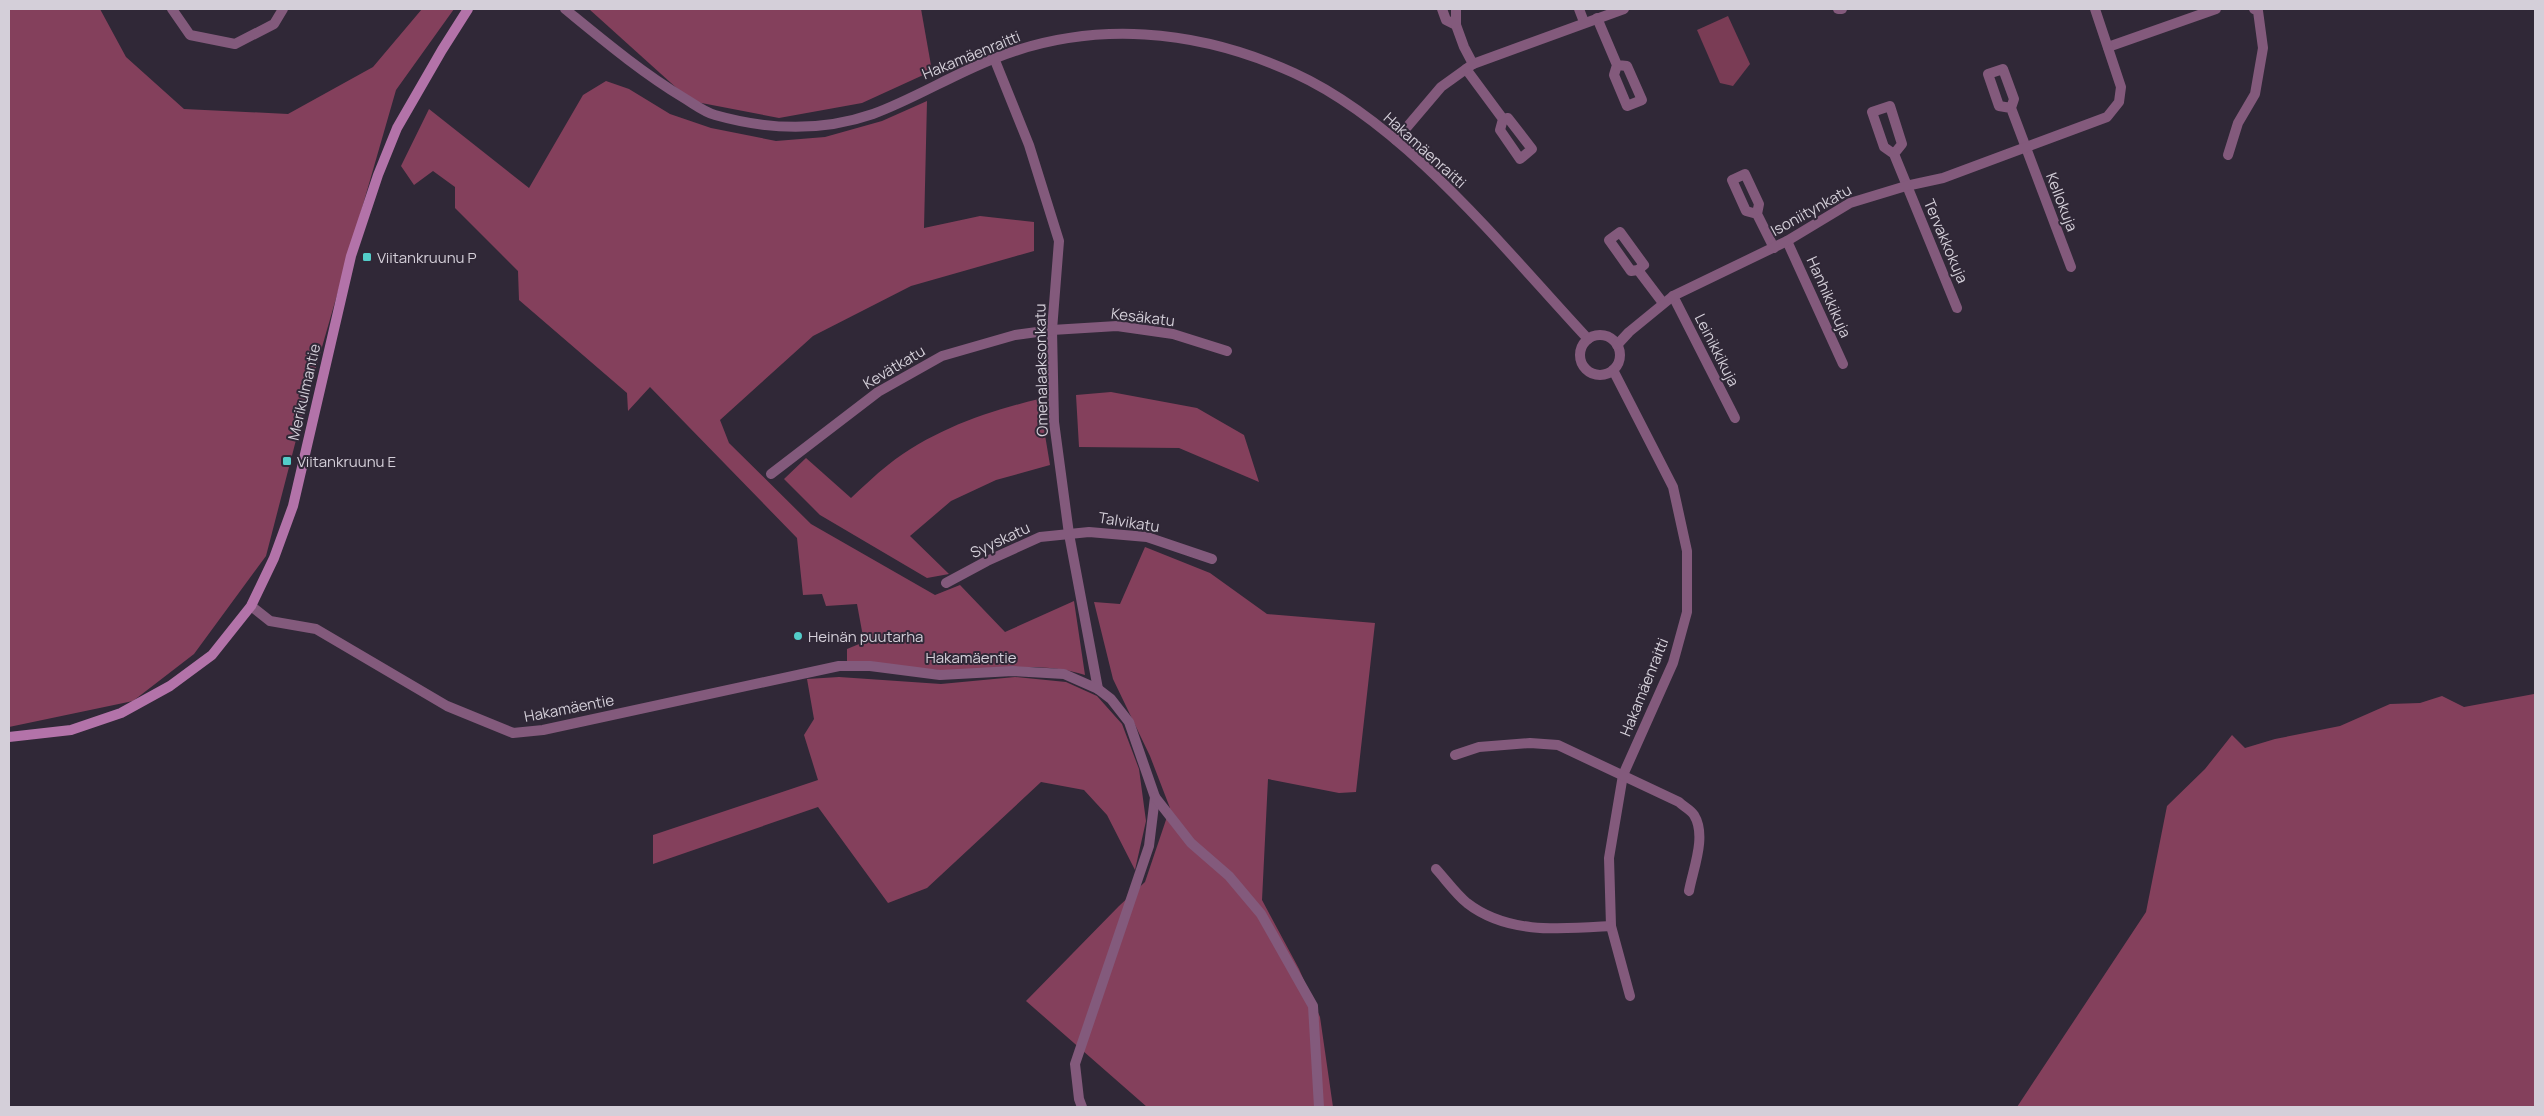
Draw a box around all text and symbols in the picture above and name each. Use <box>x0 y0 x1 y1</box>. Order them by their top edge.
street label: Hakamäenraitti <box>919 26 1023 84</box>
street label: Hakamäenraitti <box>1379 107 1471 193</box>
street label: Kellokuja <box>2041 170 2083 234</box>
street label: Isoniitynkatu <box>1767 179 1855 241</box>
street label: Tervakkokuja <box>1919 196 1973 286</box>
place label: Viitankruunu P <box>377 247 477 268</box>
marker: Viitankruunu P <box>361 251 373 263</box>
street label: Hanhikkikuja <box>1802 253 1856 341</box>
street label: Omenalaaksonkatu <box>1029 303 1053 437</box>
street label: Kesäkatu <box>1110 303 1176 331</box>
street label: Leinikkikuja <box>1690 310 1744 390</box>
street label: Kevätkatu <box>859 340 929 394</box>
street label: Merikulmantie <box>283 341 325 442</box>
place label: Viitankruunu E <box>297 451 396 472</box>
marker: Viitankruunu E <box>281 455 293 467</box>
street label: Talvikatu <box>1097 507 1161 537</box>
street label: Syyskatu <box>967 517 1033 563</box>
place label: Heinän puutarha <box>808 626 923 647</box>
marker: Heinän puutarha <box>792 630 804 642</box>
street label: Hakamäenraitti <box>1615 635 1673 739</box>
street label: Hakamäentie <box>925 647 1017 668</box>
street label: Hakamäentie <box>522 689 616 727</box>

